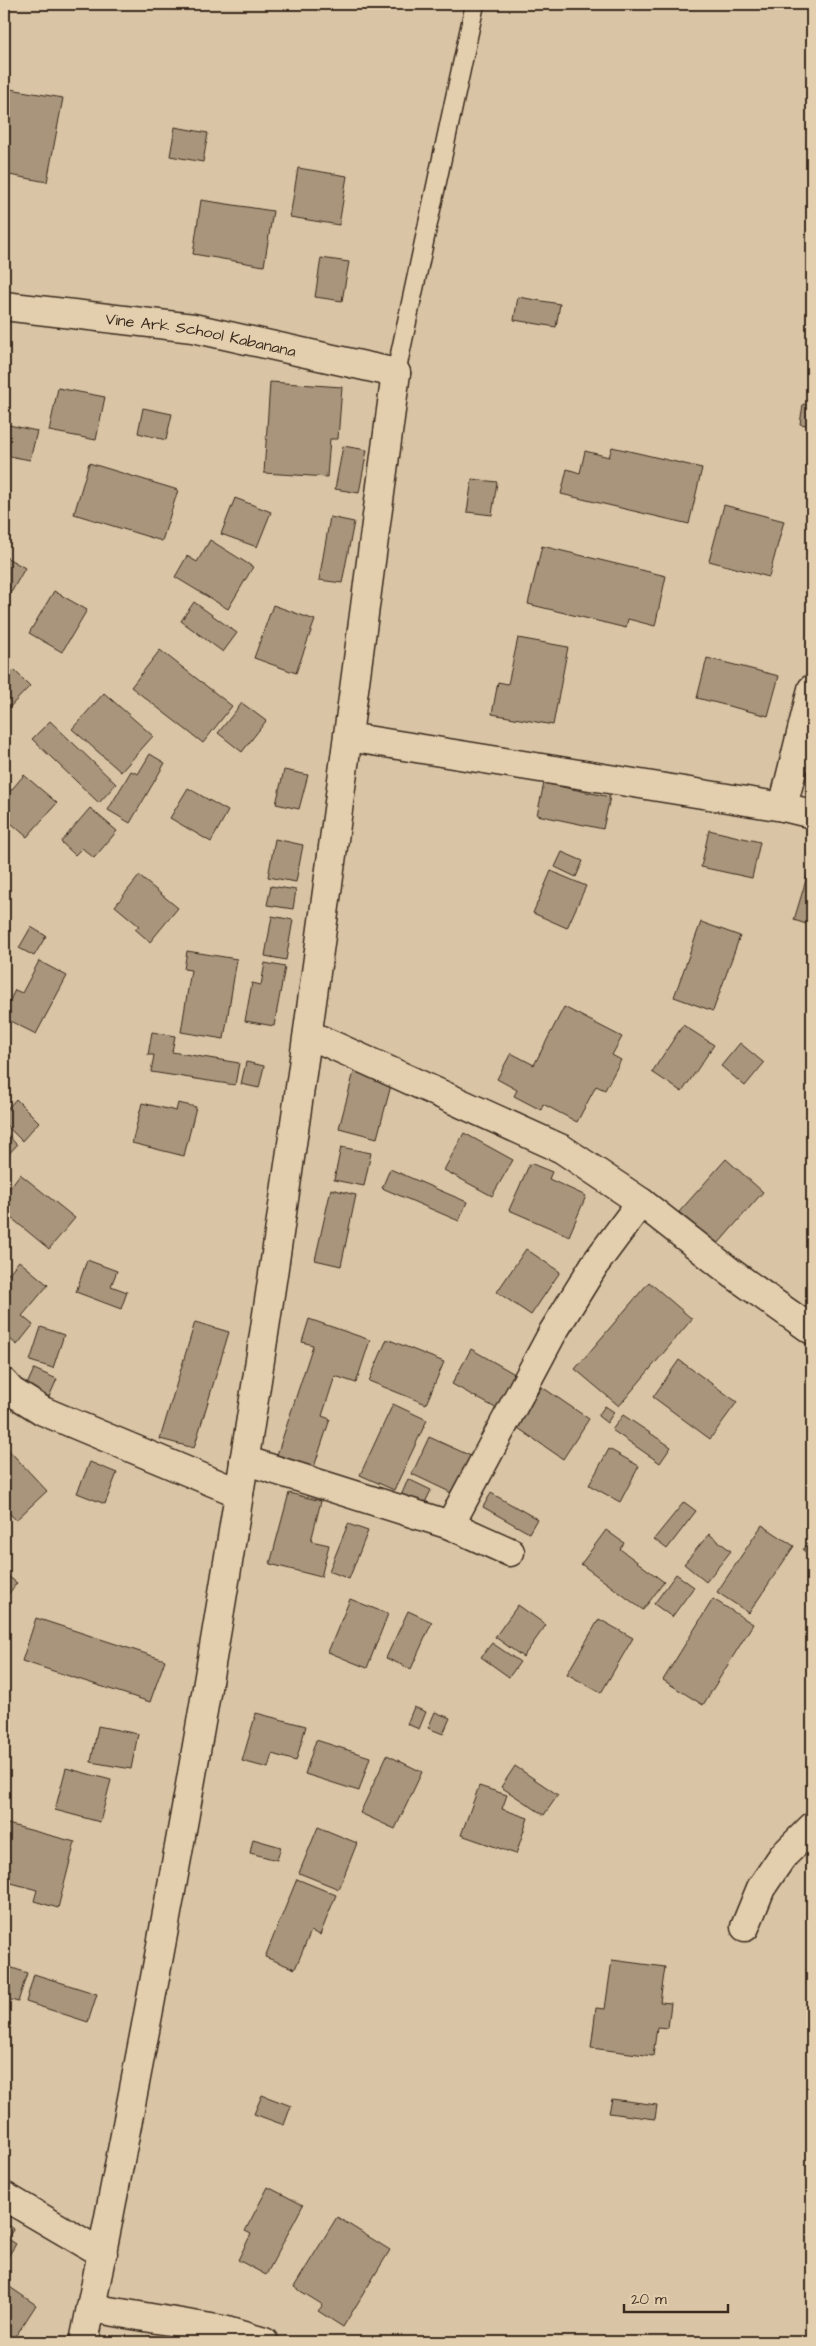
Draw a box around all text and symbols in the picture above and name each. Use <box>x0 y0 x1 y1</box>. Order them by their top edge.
street label: Vine Ark School Kabanana <box>104 308 298 363</box>
scale bar <box>624 2281 727 2313</box>
text: 20 m <box>631 2289 667 2310</box>

